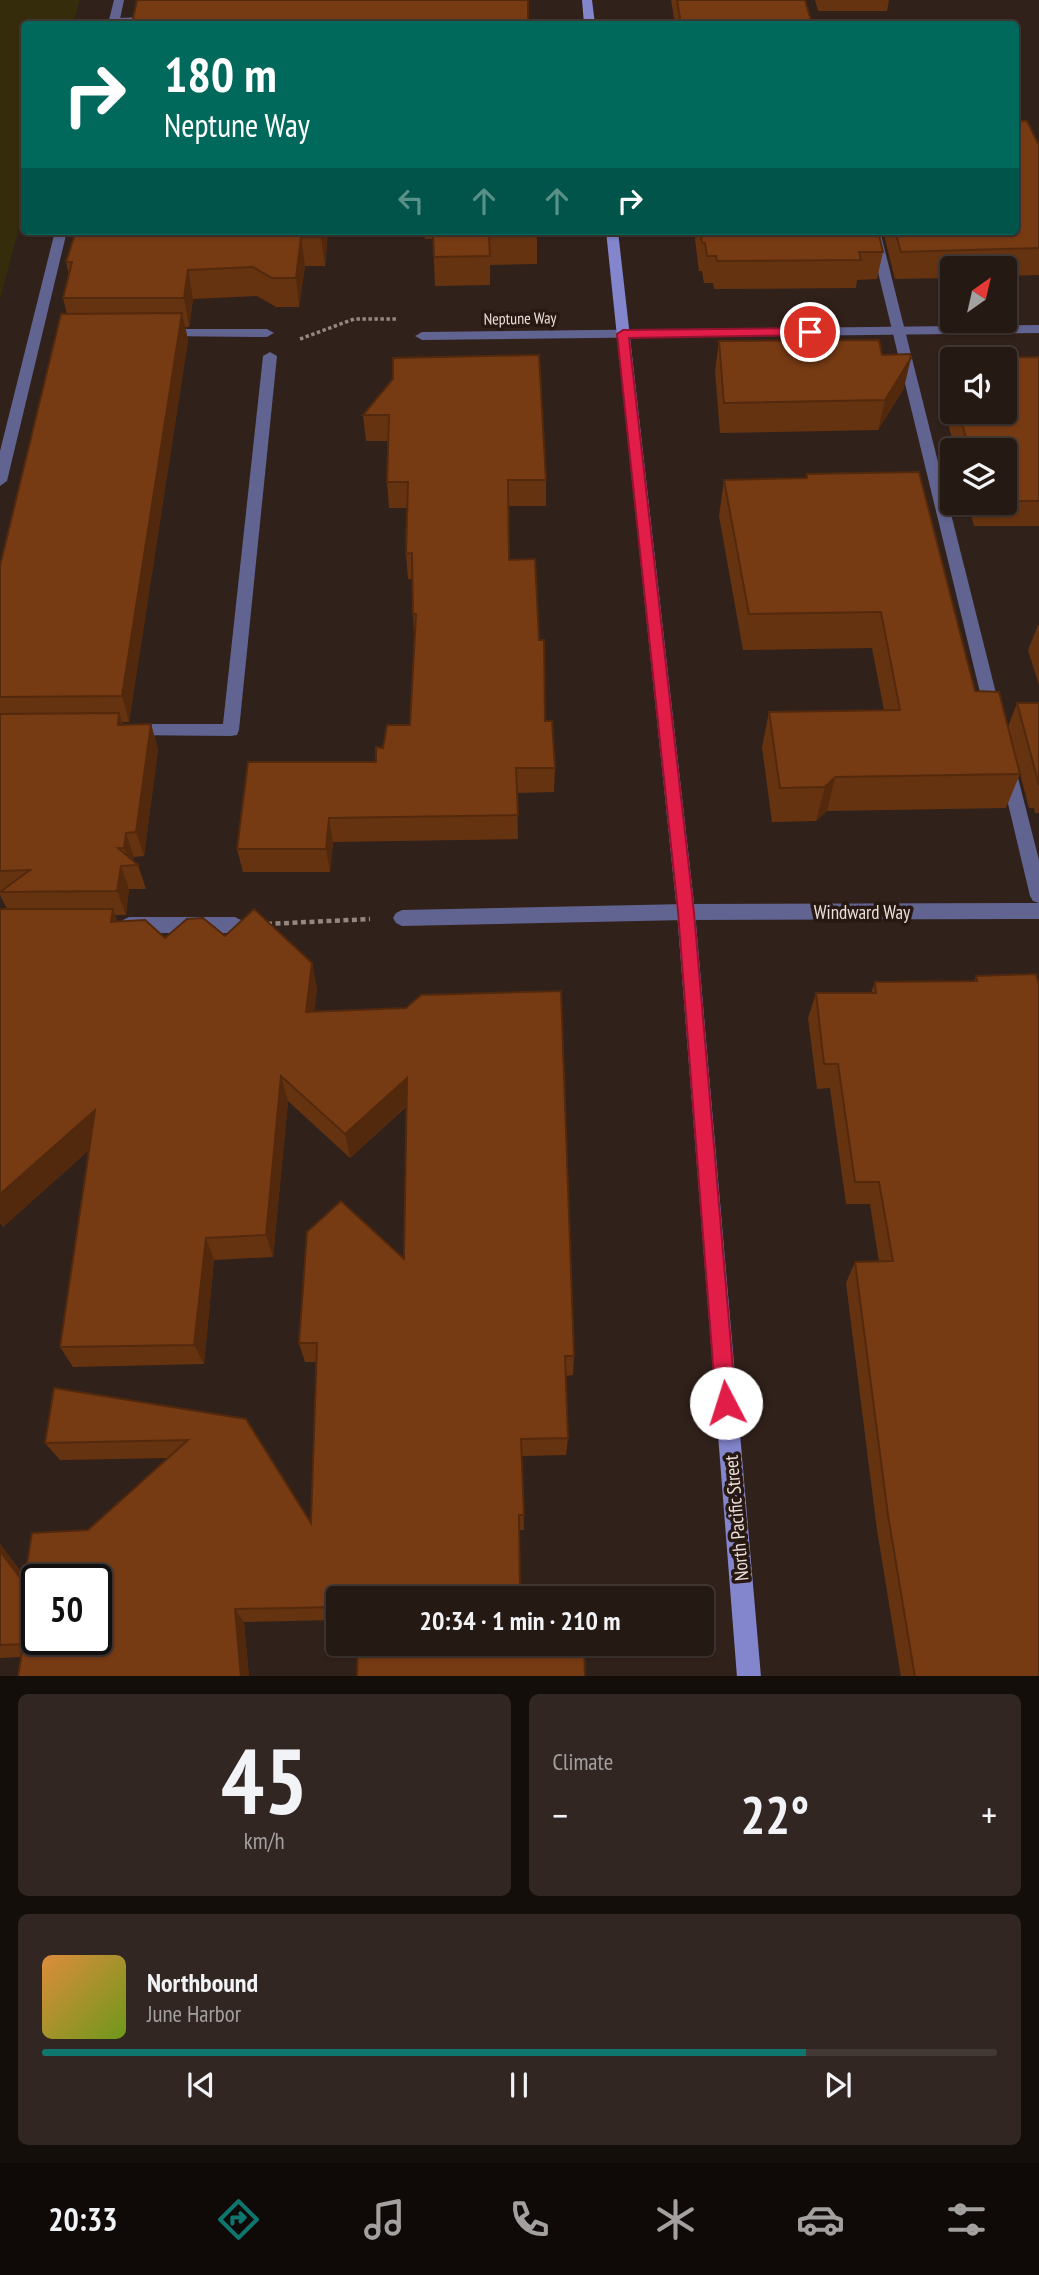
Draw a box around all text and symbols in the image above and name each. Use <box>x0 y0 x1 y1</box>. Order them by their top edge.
text: 180 m <box>164 42 277 106</box>
icon: right <box>49 49 140 140</box>
text: Neptune Way <box>164 104 310 146</box>
icon: left <box>392 182 430 220</box>
icon: ahead <box>465 182 503 220</box>
icon: ahead <box>538 182 576 220</box>
icon: right <box>611 182 649 220</box>
north arrow <box>940 256 1017 332</box>
map controls <box>940 256 1017 515</box>
pin <box>780 302 840 362</box>
street label: Neptune Way <box>483 307 557 329</box>
icon: arrive <box>791 313 829 351</box>
button: sound <box>940 347 1017 424</box>
button: layers <box>940 438 1017 515</box>
street label: Windward Way <box>814 900 911 924</box>
position arrow <box>689 1366 763 1440</box>
street label: North Pacific Street <box>718 1453 753 1582</box>
speed limit sign: 50 <box>21 1564 112 1655</box>
text: 20:34 · 1 min · 210 m <box>420 1604 620 1637</box>
text: 45 <box>221 1721 308 1839</box>
text: Climate <box>553 1747 613 1776</box>
text: 22° <box>740 1781 809 1848</box>
text: − <box>553 1790 568 1839</box>
text: + <box>981 1790 997 1839</box>
text: km/h <box>244 1826 285 1855</box>
text: Northbound <box>147 1966 258 1999</box>
text: June Harbor <box>147 1999 241 2028</box>
icon: previous <box>182 2066 220 2104</box>
icon: pause <box>500 2066 538 2104</box>
icon: next <box>819 2066 857 2104</box>
icon: directions <box>214 2195 263 2244</box>
icon: music <box>360 2195 409 2244</box>
icon: phone <box>505 2195 554 2244</box>
icon: climate <box>651 2195 700 2244</box>
icon: car <box>796 2195 845 2244</box>
icon: filters <box>942 2195 991 2244</box>
text: 20:33 <box>48 2198 117 2240</box>

